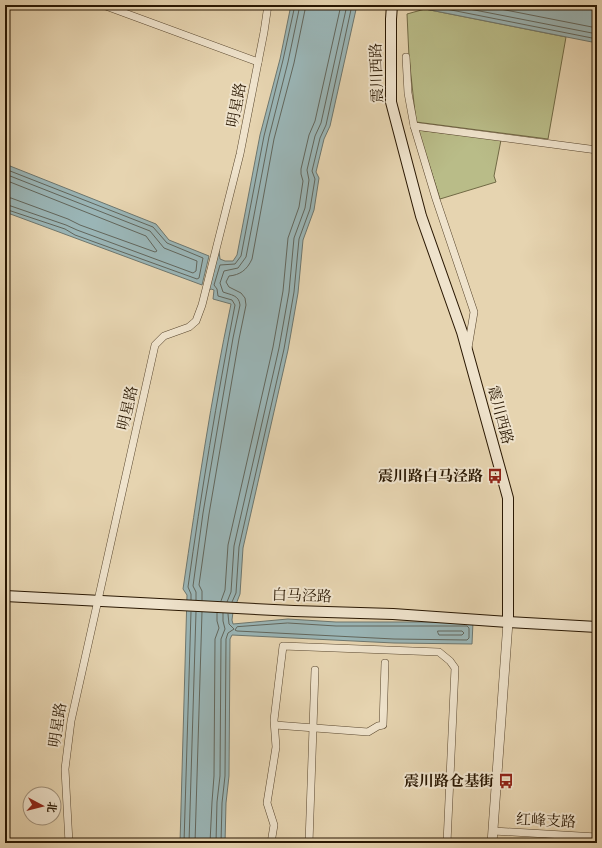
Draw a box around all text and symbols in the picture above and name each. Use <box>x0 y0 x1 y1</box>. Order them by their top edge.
street label: 震川西路 <box>366 43 388 103</box>
street label: 明星路 <box>223 81 251 129</box>
street label: 明星路 <box>114 384 142 432</box>
street label: 震川西路 <box>483 384 517 446</box>
place label: 震川路白马泾路 <box>378 467 483 486</box>
bus stop icon: 震川路白马泾路 <box>486 467 504 485</box>
street label: 白马泾路 <box>272 585 332 607</box>
street label: 明星路 <box>45 701 71 749</box>
place label: 震川路仓基街 <box>404 772 494 791</box>
bus stop icon: 震川路仓基街 <box>497 772 515 790</box>
north arrow <box>22 786 62 826</box>
text: 北 <box>43 801 59 813</box>
street label: 红峰支路 <box>516 810 576 832</box>

